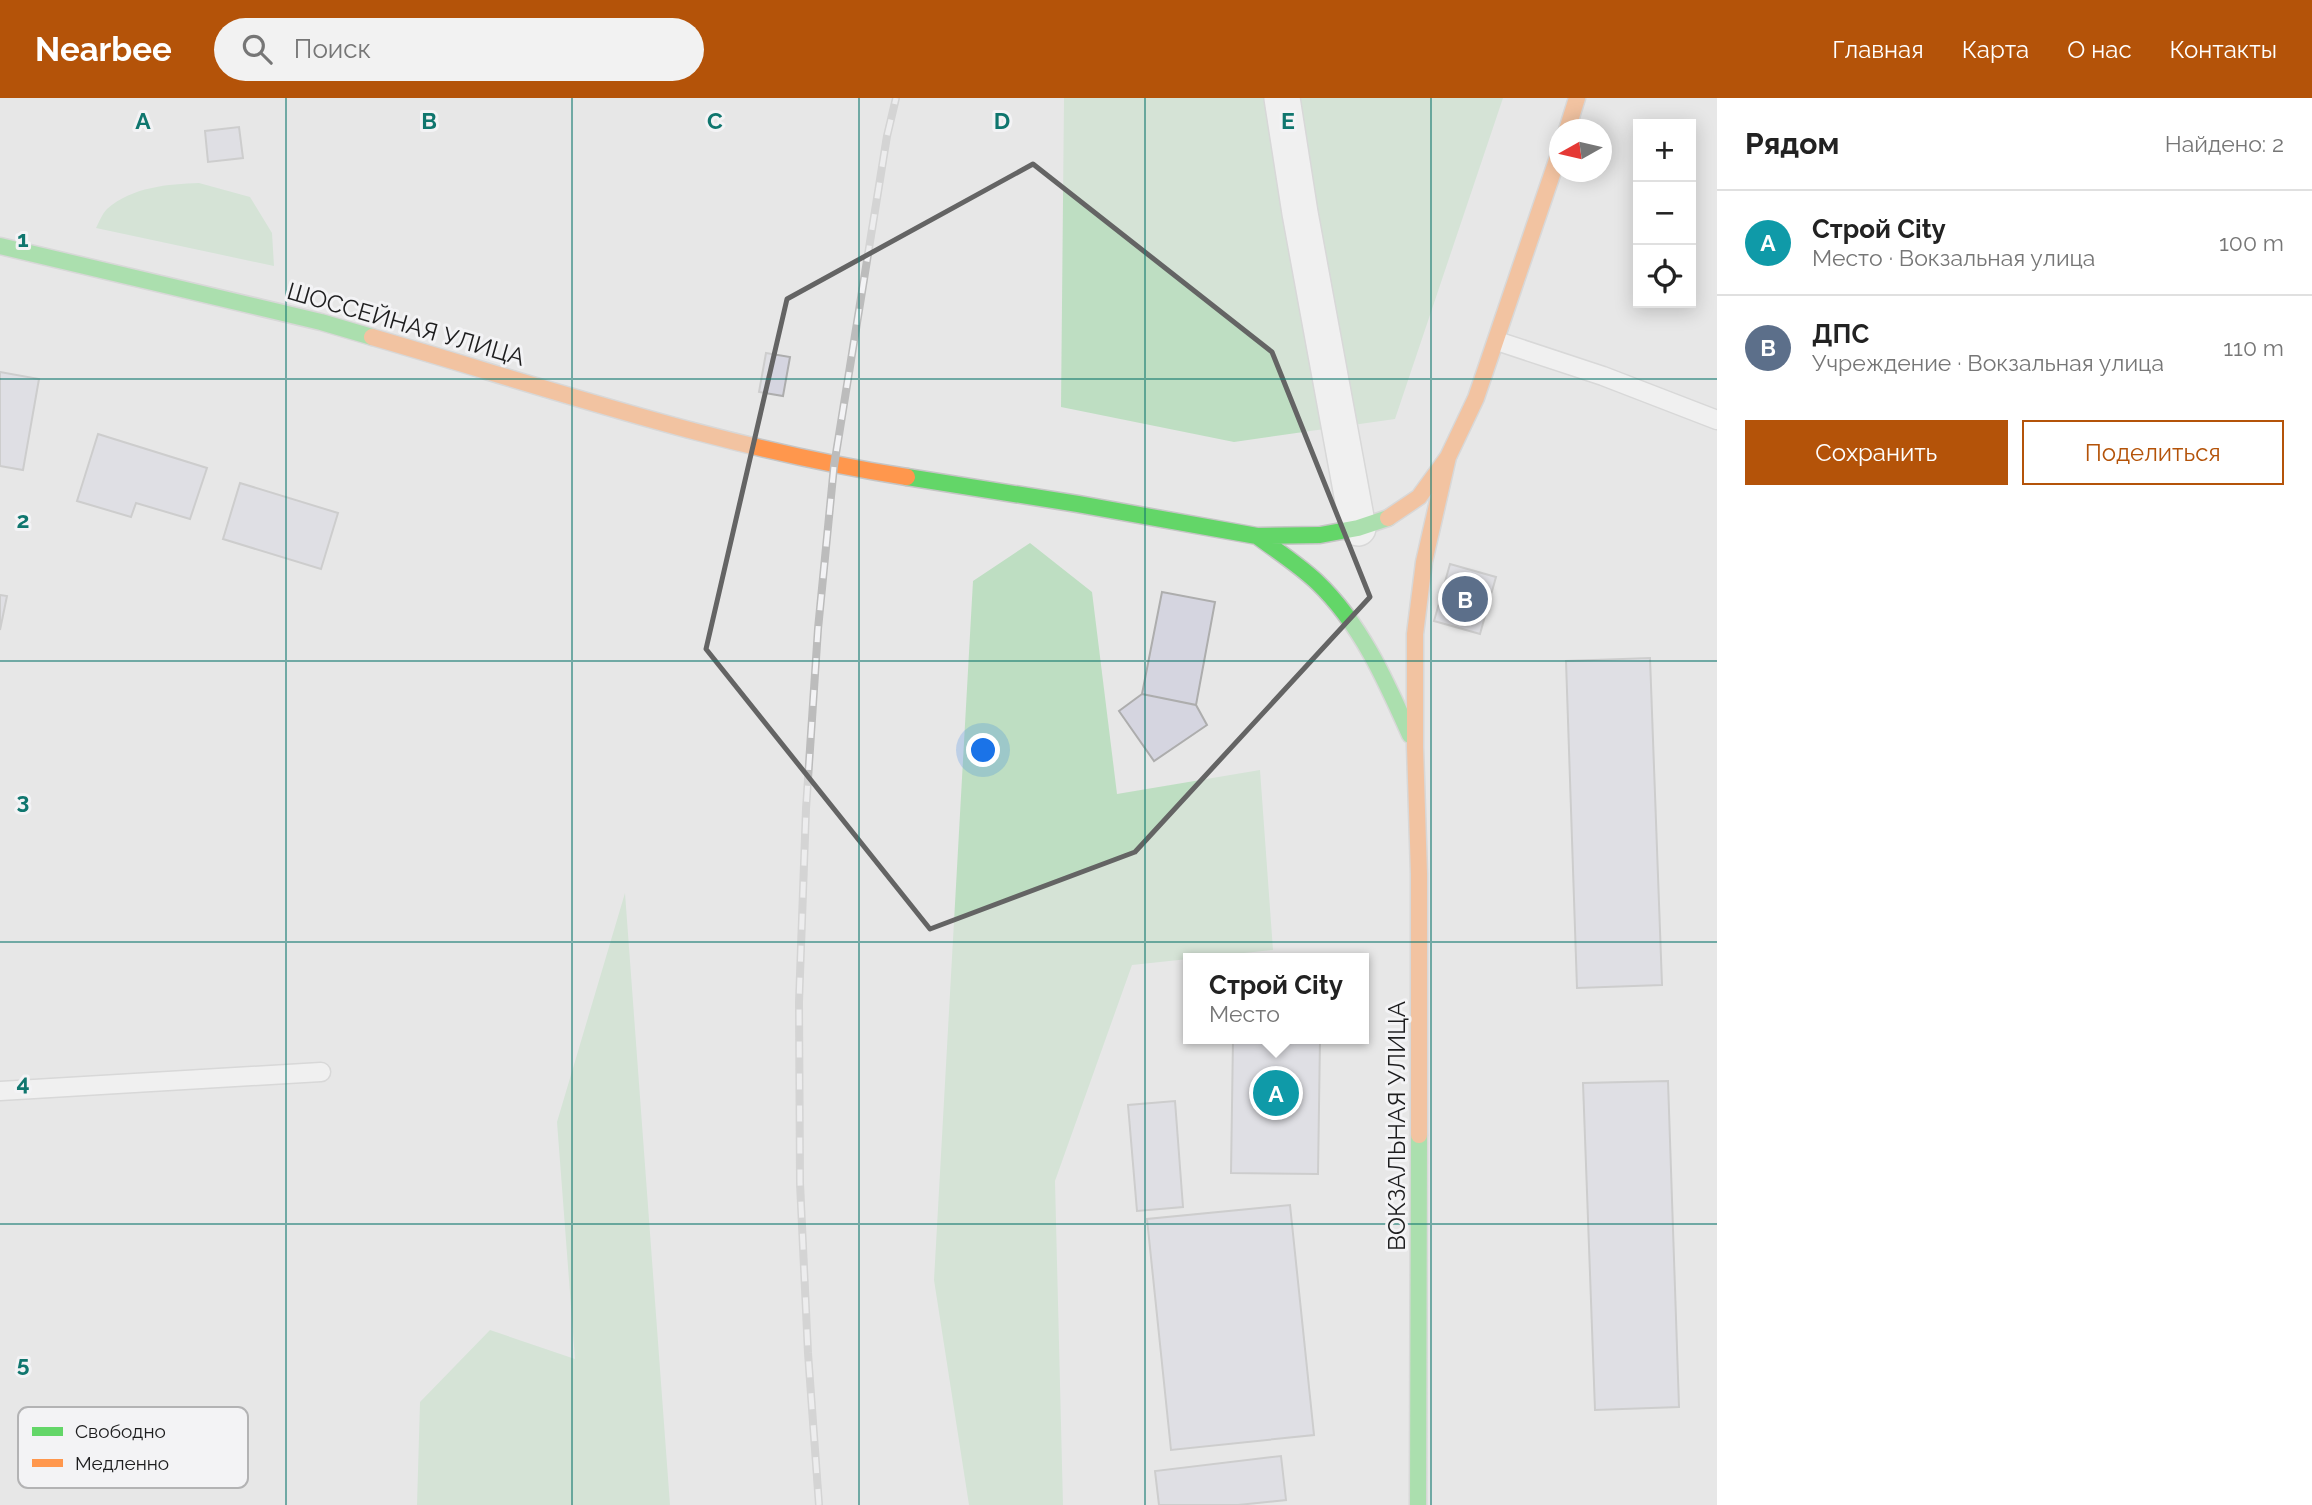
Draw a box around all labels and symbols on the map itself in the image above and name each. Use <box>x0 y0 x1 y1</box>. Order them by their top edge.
text: A <box>135 107 151 134</box>
text: B <box>421 107 437 134</box>
text: C <box>707 107 723 134</box>
text: D <box>994 107 1010 134</box>
text: E <box>1281 107 1295 134</box>
north arrow <box>1549 119 1612 182</box>
text: 1 <box>17 225 29 252</box>
street label: ШОССЕЙНАЯ УЛИЦА <box>284 276 528 372</box>
text: 2 <box>17 506 29 533</box>
pin: B <box>1442 573 1488 625</box>
your location <box>966 733 1000 767</box>
text: 3 <box>17 787 29 814</box>
street label: ВОКЗАЛЬНАЯ УЛИЦА <box>1382 1001 1411 1251</box>
pin: A <box>1253 1067 1299 1119</box>
text: 4 <box>16 1069 30 1096</box>
text: 5 <box>17 1350 30 1377</box>
legend <box>18 1407 248 1488</box>
text: Свободно <box>75 1420 166 1442</box>
text: Медленно <box>75 1452 169 1474</box>

